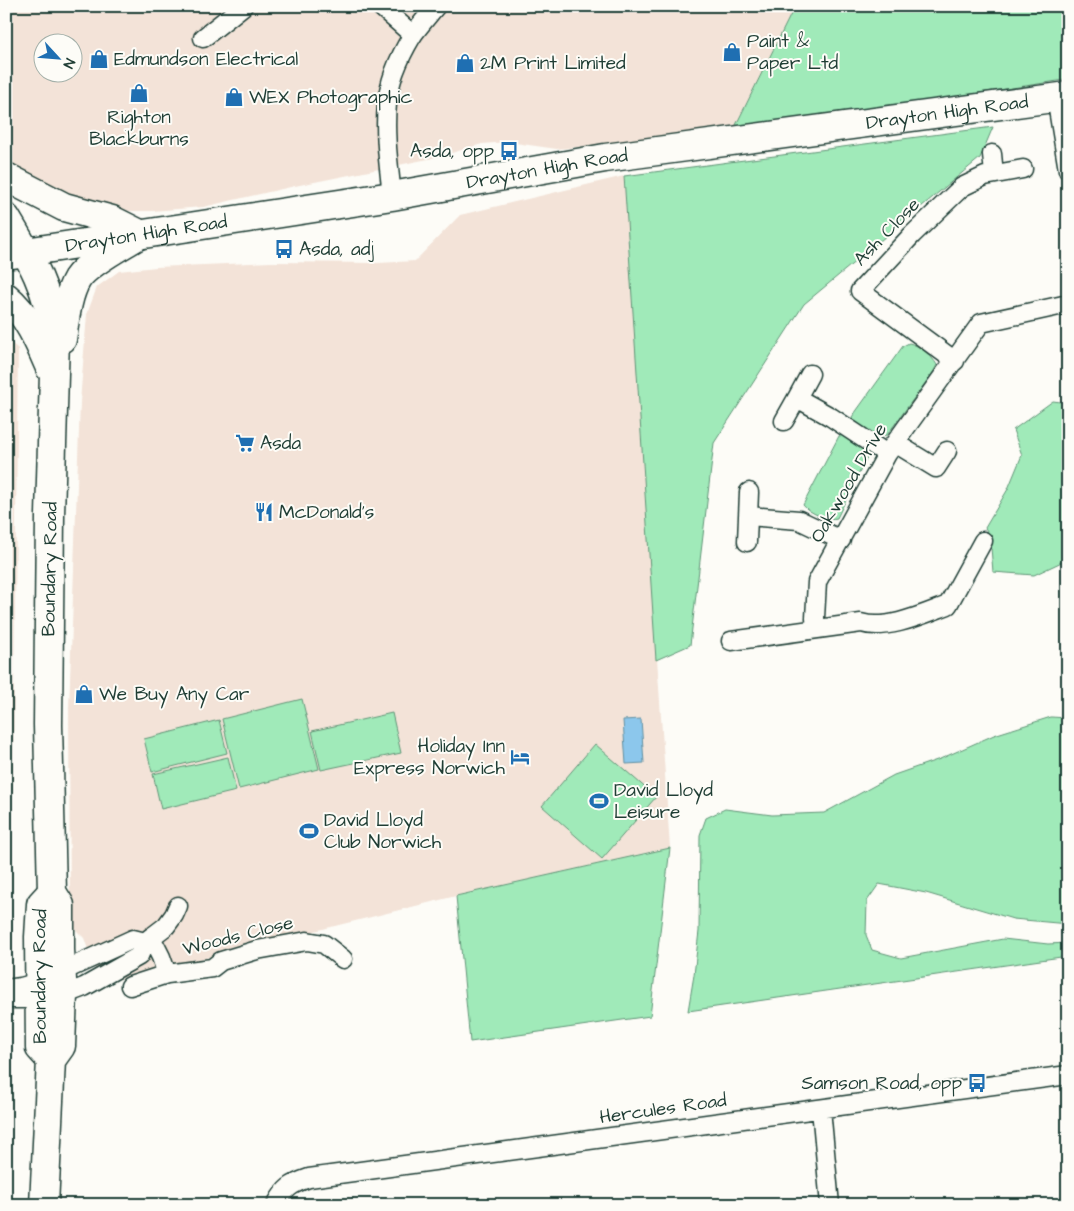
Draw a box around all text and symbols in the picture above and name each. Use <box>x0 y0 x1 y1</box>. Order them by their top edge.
place label: Paint & Paper Ltd <box>747 28 839 77</box>
north arrow <box>32 32 82 82</box>
shop icon: Paint & Paper Ltd <box>721 41 743 63</box>
place label: Edmundson Electrical <box>114 46 298 73</box>
shop icon: Edmundson Electrical <box>88 48 110 70</box>
place label: 2M Print Limited <box>480 50 626 77</box>
shop icon: 2M Print Limited <box>454 52 476 74</box>
text: N <box>58 55 80 72</box>
shop icon: Righton Blackburns <box>128 82 150 104</box>
place label: WEX Photographic <box>249 84 413 112</box>
shop icon: WEX Photographic <box>223 86 245 108</box>
street label: Drayton High Road <box>864 88 1030 136</box>
place label: Righton Blackburns <box>89 104 189 153</box>
place label: Asda, opp <box>410 138 494 165</box>
bus stop icon: Asda, opp <box>498 140 520 162</box>
street label: Drayton High Road <box>464 142 630 196</box>
street label: Ash Close <box>848 192 926 272</box>
street label: Drayton High Road <box>64 208 229 259</box>
place label: Asda, adj <box>299 236 375 263</box>
bus stop icon: Asda, adj <box>273 238 295 260</box>
street label: Oakwood Drive <box>804 418 894 548</box>
place label: Asda <box>260 430 301 457</box>
supermarket icon: Asda <box>234 432 256 454</box>
place label: McDonald's <box>279 499 374 526</box>
street label: Boundary Road <box>35 501 66 637</box>
restaurant icon: McDonald's <box>253 501 275 523</box>
place label: We Buy Any Car <box>99 681 250 709</box>
shop icon: We Buy Any Car <box>73 683 95 705</box>
place label: Holiday Inn Express Norwich <box>354 733 506 782</box>
hotel icon: Holiday Inn Express Norwich <box>509 746 531 768</box>
place label: David Lloyd Leisure <box>614 777 713 826</box>
sports icon: David Lloyd Leisure <box>588 790 610 812</box>
place label: David Lloyd Club Norwich <box>324 807 442 856</box>
sports icon: David Lloyd Club Norwich <box>298 820 320 842</box>
street label: Boundary Road <box>25 908 54 1044</box>
street label: Woods Close <box>180 909 296 963</box>
place label: Samson Road, opp <box>802 1070 962 1097</box>
bus stop icon: Samson Road, opp <box>966 1072 988 1094</box>
street label: Hercules Road <box>598 1087 729 1131</box>

